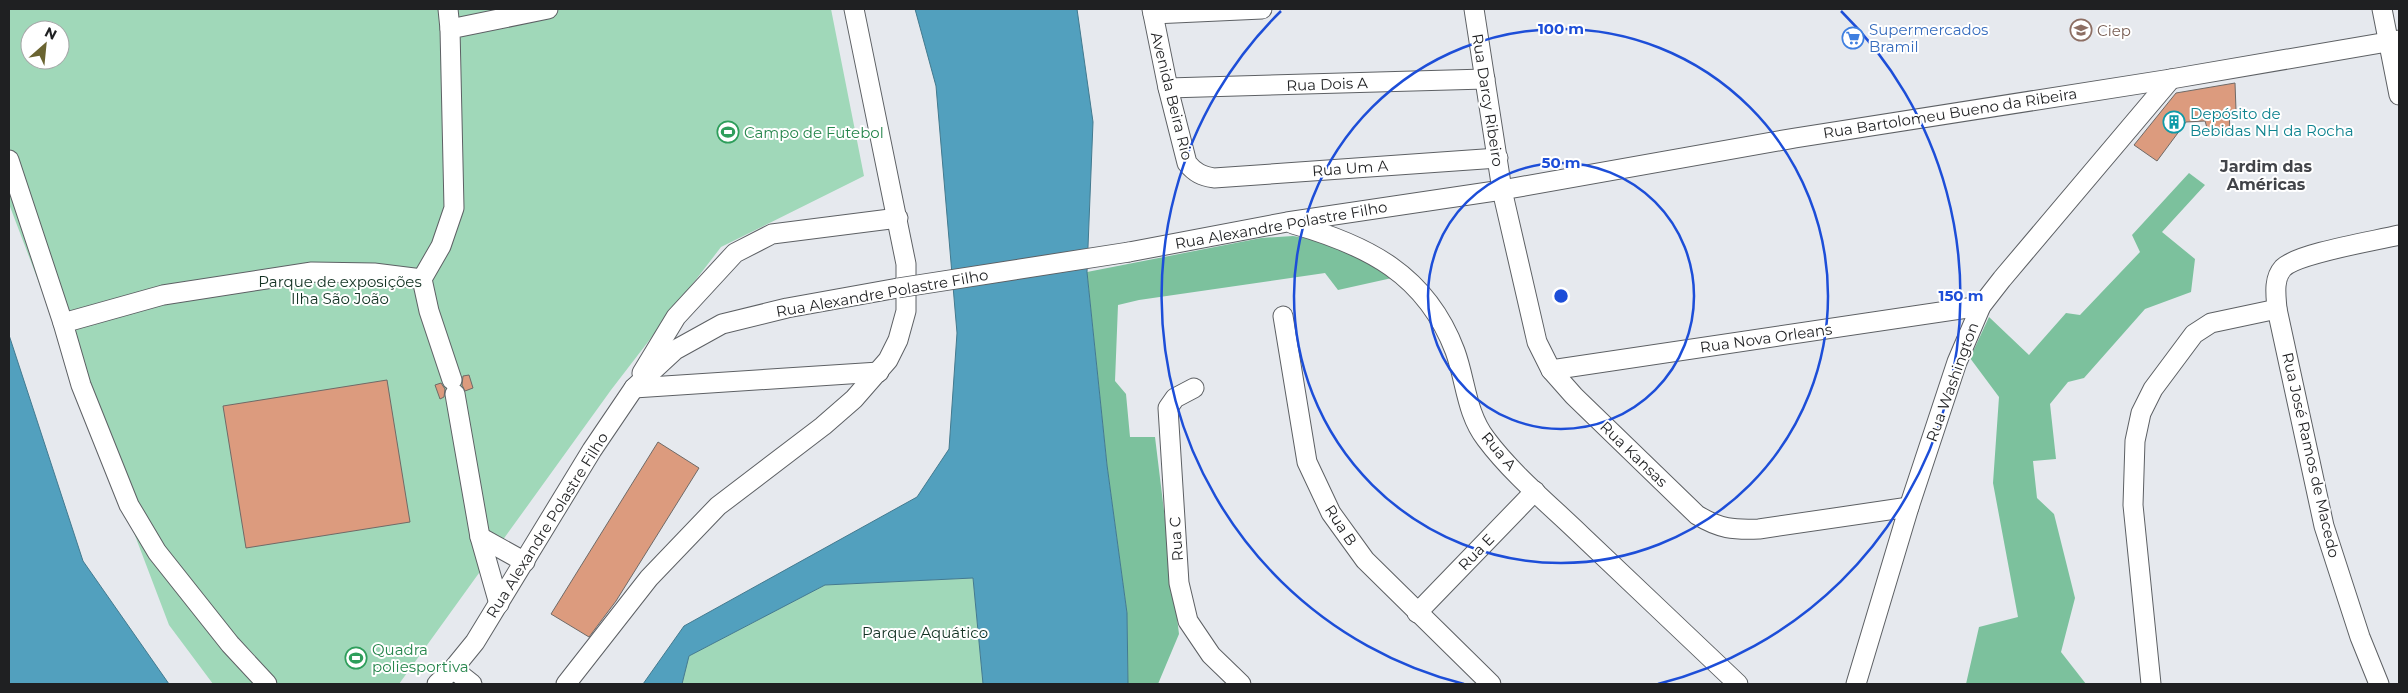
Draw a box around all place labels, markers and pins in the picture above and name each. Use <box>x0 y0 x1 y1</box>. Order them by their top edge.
school or university icon: Ciep <box>2069 18 2093 42</box>
place label: Supermercados Bramil <box>1869 20 1988 56</box>
place label: Ciep <box>2097 21 2131 40</box>
supermarket icon: Supermercados Bramil <box>1841 26 1865 50</box>
place label: Depósito de Bebidas NH da Rocha <box>2190 104 2354 140</box>
building icon: Depósito de Bebidas NH da Rocha <box>2162 110 2186 134</box>
sports icon: Campo de Futebol <box>716 120 740 144</box>
place label: Campo de Futebol <box>744 123 884 142</box>
centre of rings <box>1552 287 1570 305</box>
place label: Quadra poliesportiva <box>372 640 469 676</box>
sports icon: Quadra poliesportiva <box>344 646 368 670</box>

